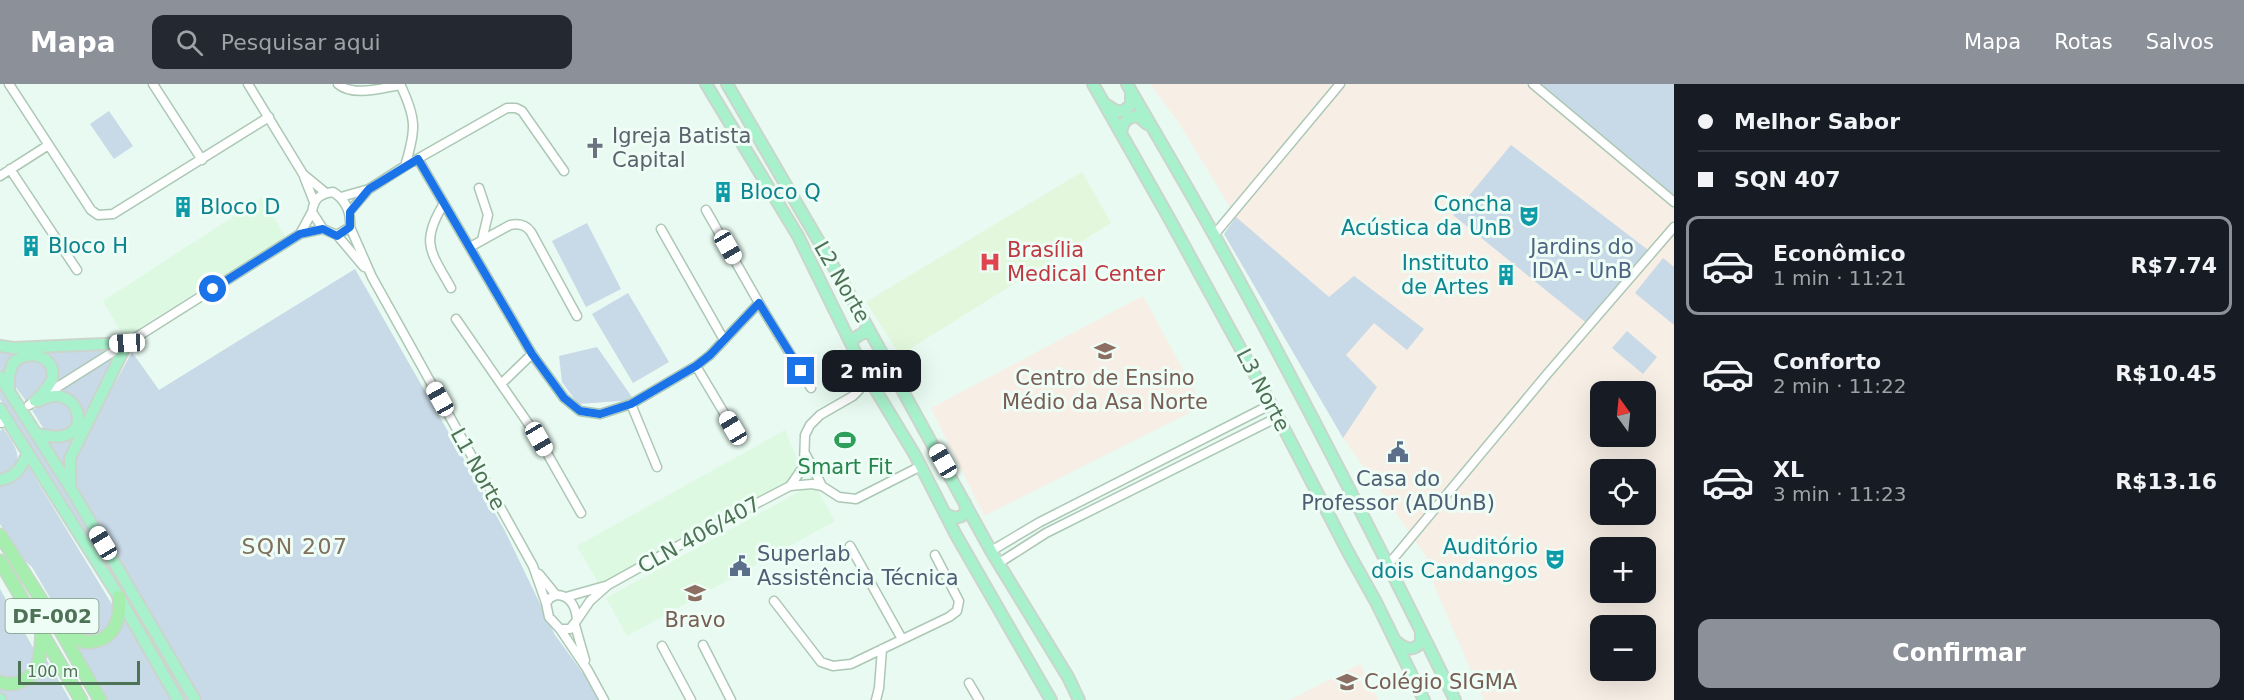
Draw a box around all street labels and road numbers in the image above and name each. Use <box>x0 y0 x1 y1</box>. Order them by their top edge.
street label: L2 Norte <box>809 237 875 327</box>
street label: L3 Norte <box>1231 345 1295 435</box>
street label: L1 Norte <box>446 424 510 514</box>
street label: CLN 406/407 <box>634 492 764 578</box>
road number: DF-002 <box>5 599 98 633</box>

